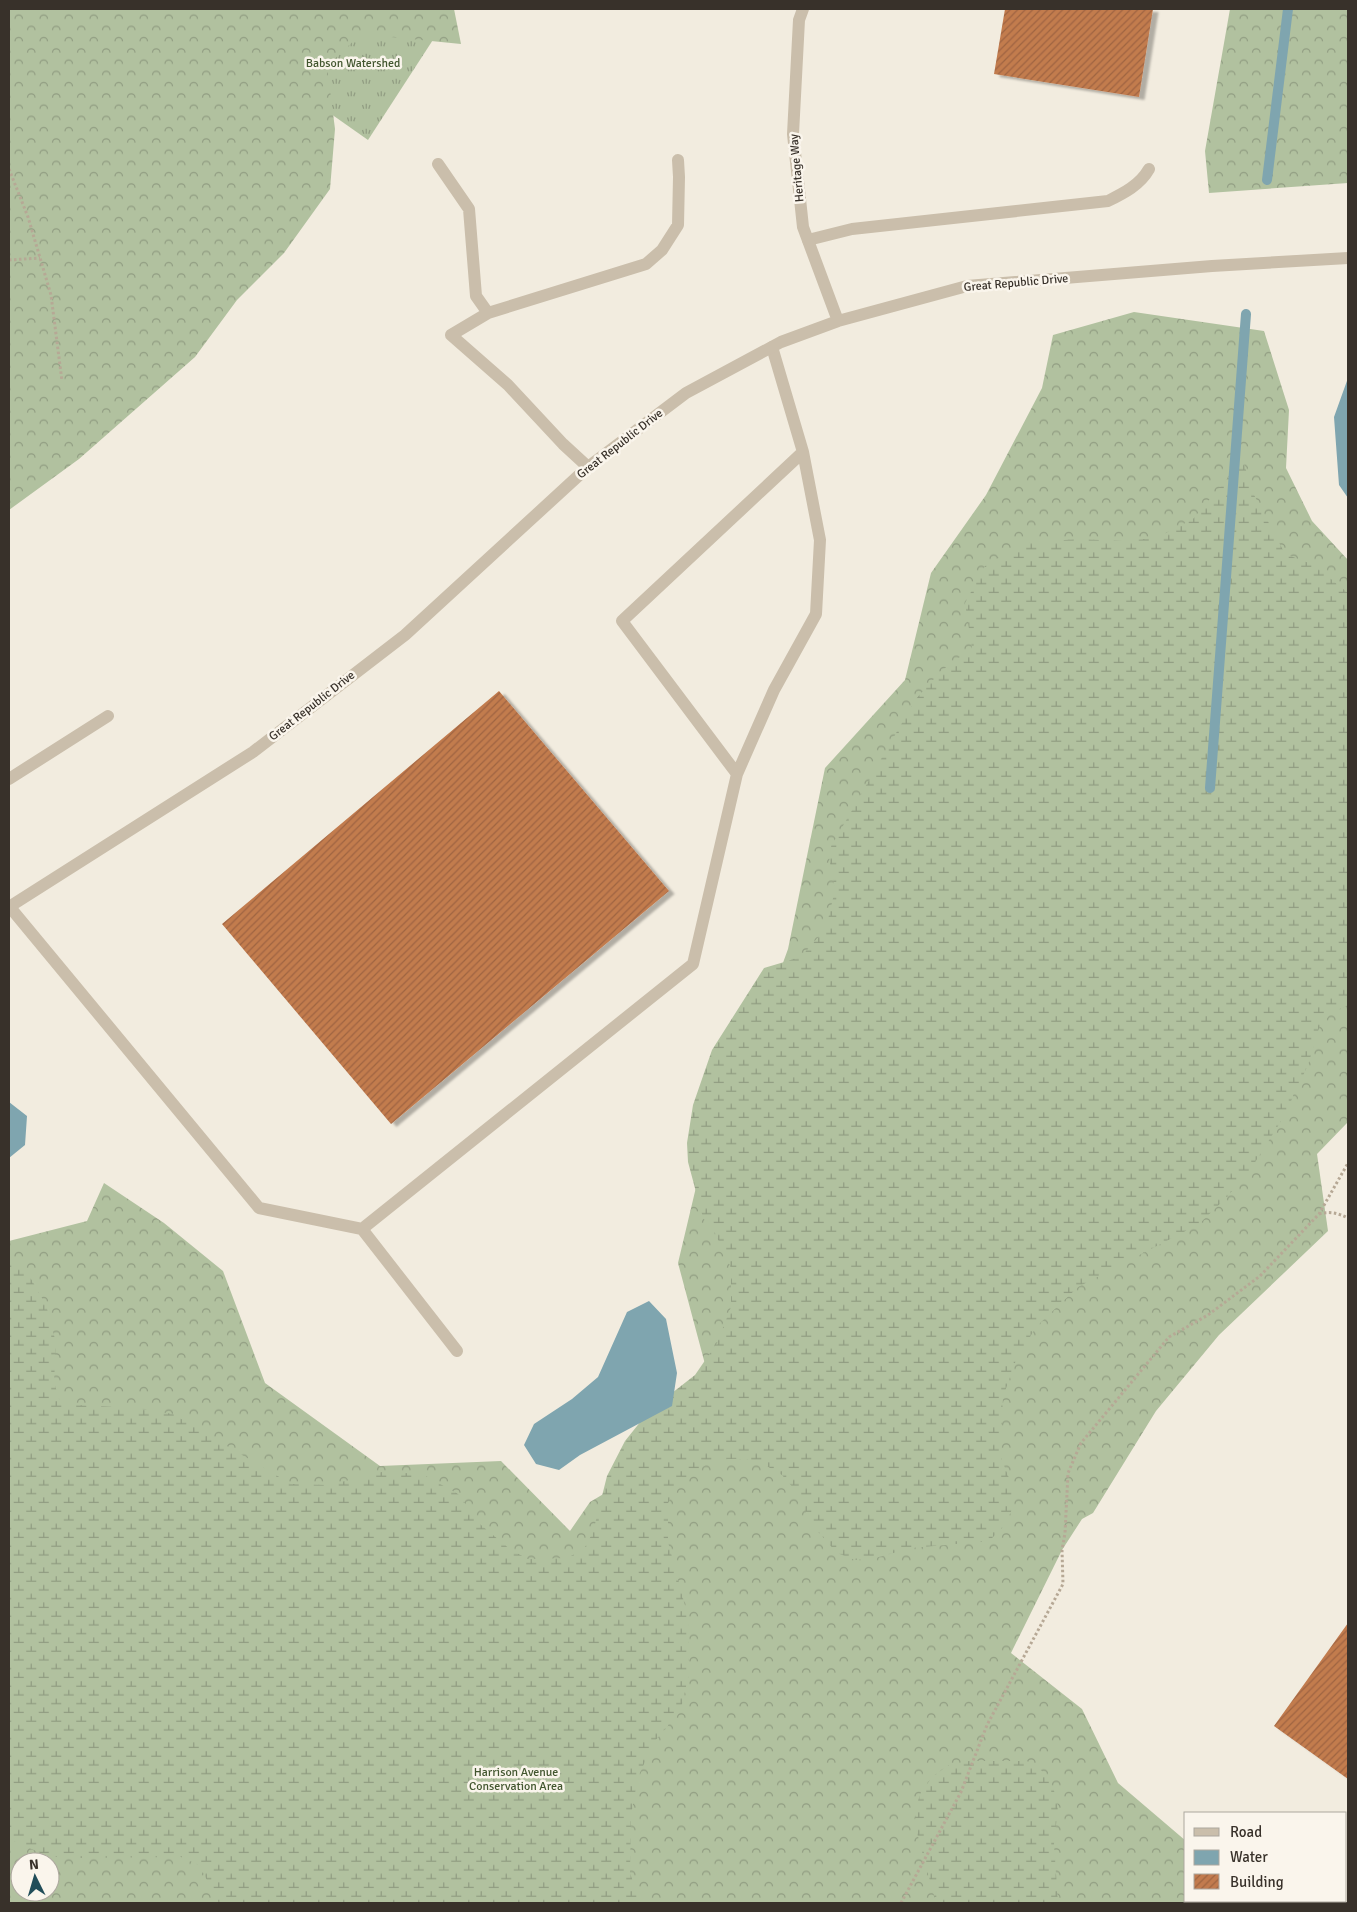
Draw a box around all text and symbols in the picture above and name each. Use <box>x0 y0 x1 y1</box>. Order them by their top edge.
park label: Babson Watershed <box>306 56 400 71</box>
street label: Heritage Way <box>787 133 807 203</box>
street label: Great Republic Drive <box>963 271 1069 295</box>
street label: Great Republic Drive <box>574 406 666 482</box>
street label: Great Republic Drive <box>266 668 358 744</box>
park label: Harrison Avenue Conservation Area <box>469 1765 563 1794</box>
legend <box>1184 1812 1347 1902</box>
text: Road <box>1230 1823 1262 1841</box>
text: Water <box>1230 1848 1268 1866</box>
north arrow <box>10 1852 60 1902</box>
text: N <box>28 1856 40 1873</box>
text: Building <box>1230 1873 1284 1891</box>

